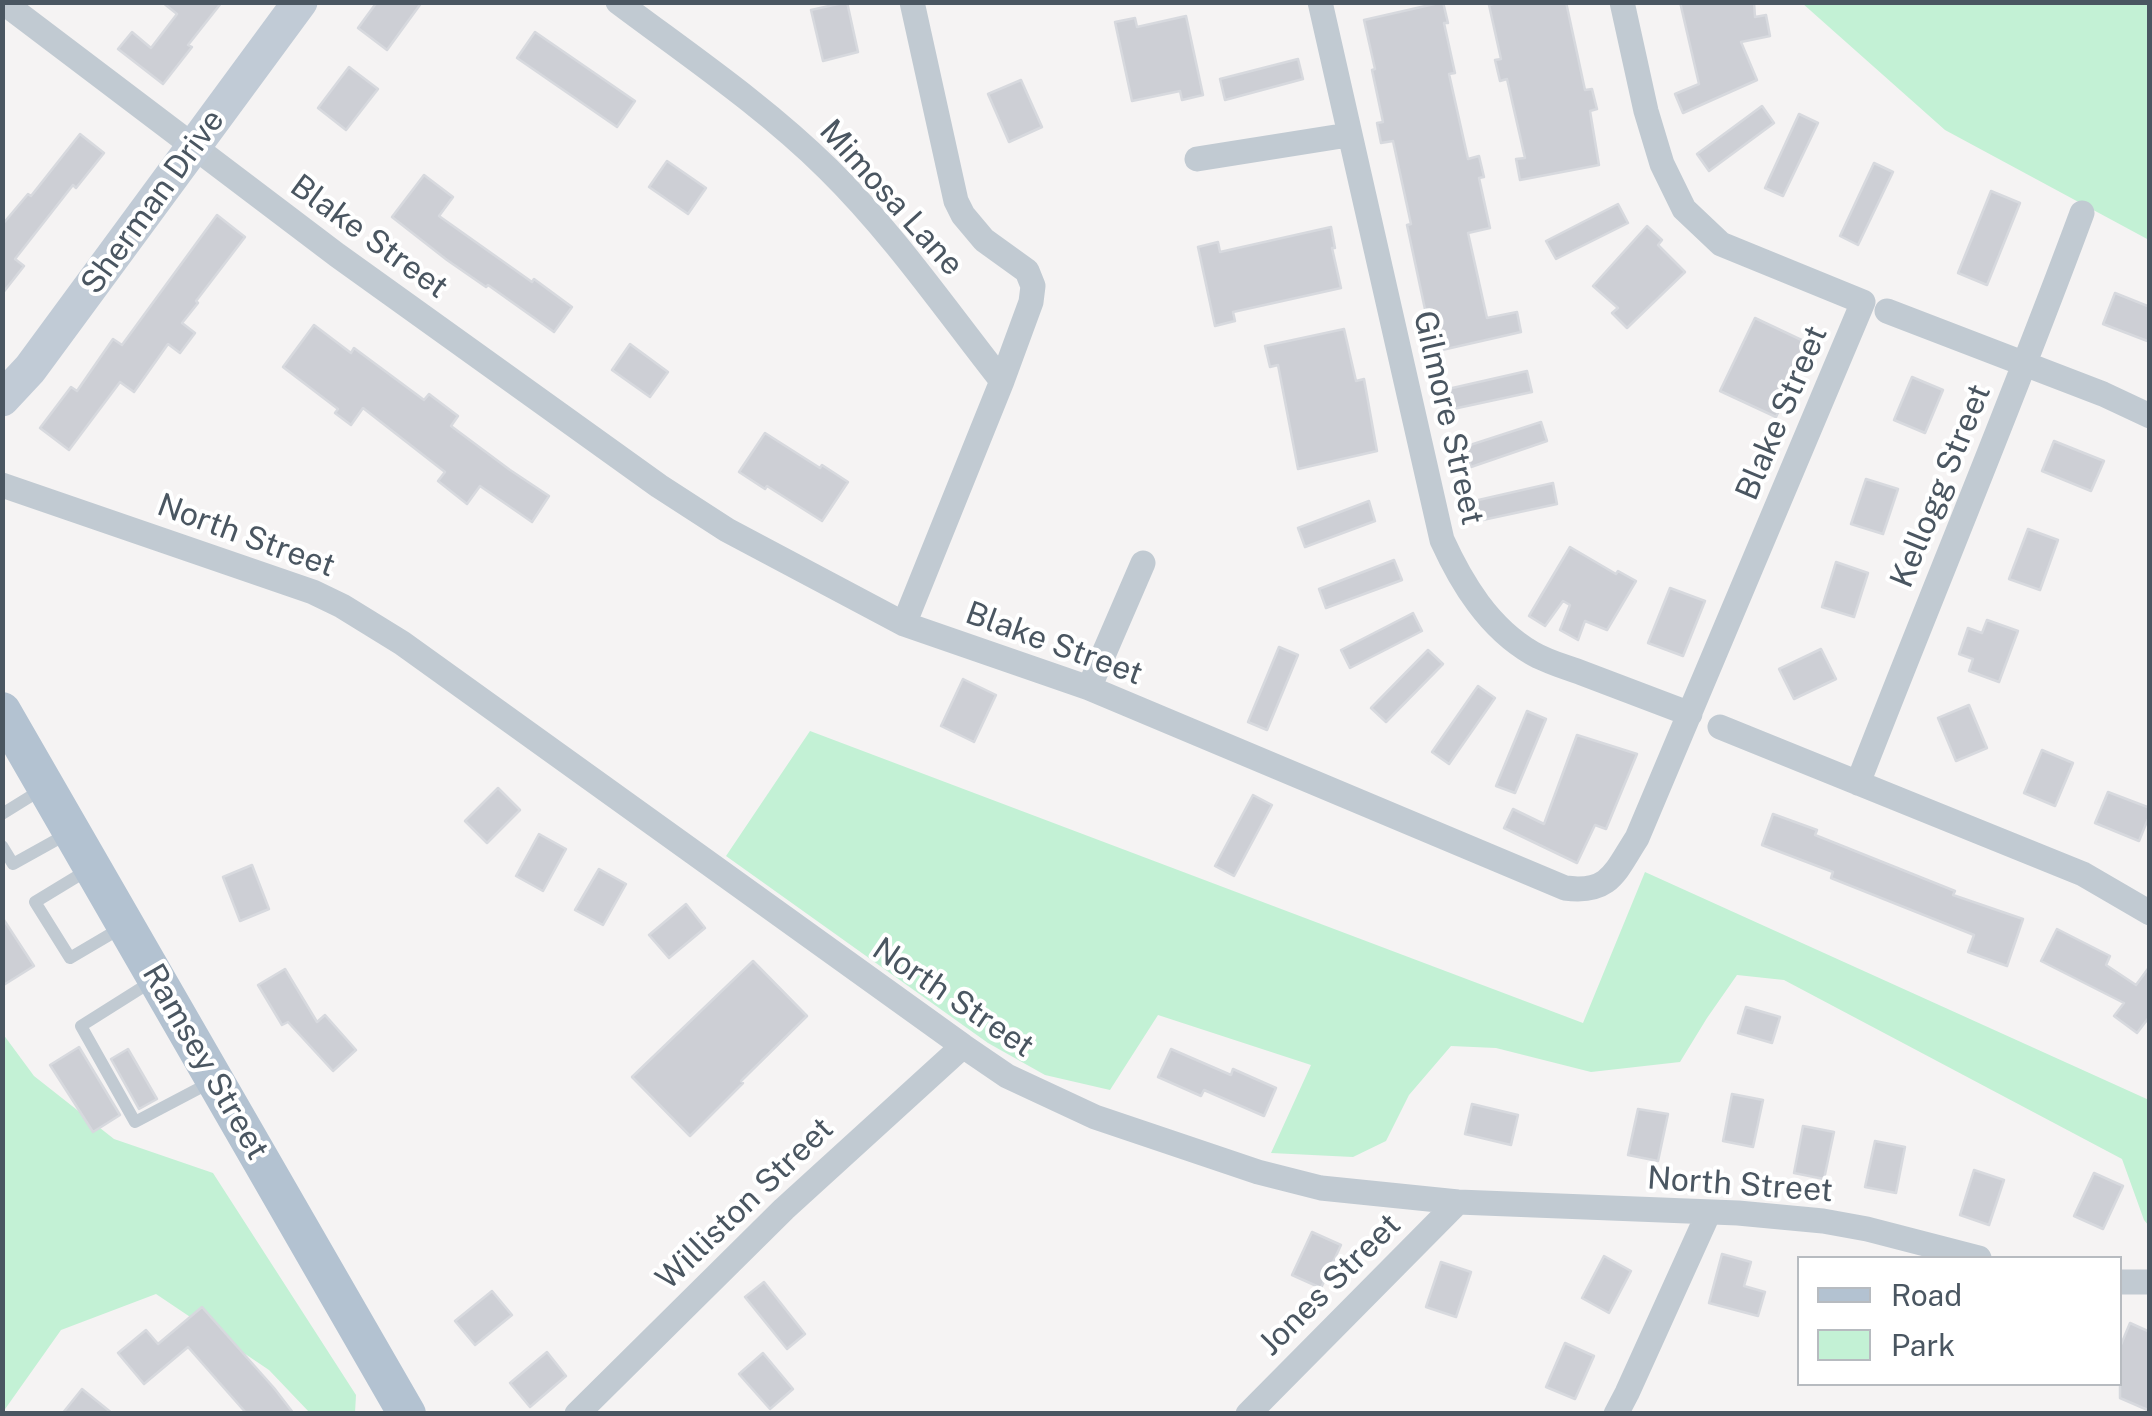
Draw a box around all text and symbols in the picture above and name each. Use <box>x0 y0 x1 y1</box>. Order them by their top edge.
street label: Sherman Drive <box>73 102 233 302</box>
street label: Mimosa Lane <box>811 112 971 284</box>
street label: Blake Street <box>283 167 455 307</box>
street label: Gilmore Street <box>1405 307 1491 529</box>
street label: Blake Street <box>1728 320 1836 506</box>
street label: Kellogg Street <box>1883 379 1999 593</box>
street label: North Street <box>152 486 340 586</box>
street label: Blake Street <box>960 594 1148 694</box>
street label: North Street <box>865 930 1041 1066</box>
street label: Ramsey Street <box>134 958 276 1166</box>
street label: Williston Street <box>649 1110 841 1298</box>
street label: North Street <box>1646 1159 1834 1211</box>
street label: Jones Street <box>1251 1206 1409 1364</box>
legend <box>1797 1256 2122 1386</box>
text: Road <box>1891 1277 1962 1313</box>
text: Park <box>1891 1327 1955 1363</box>

